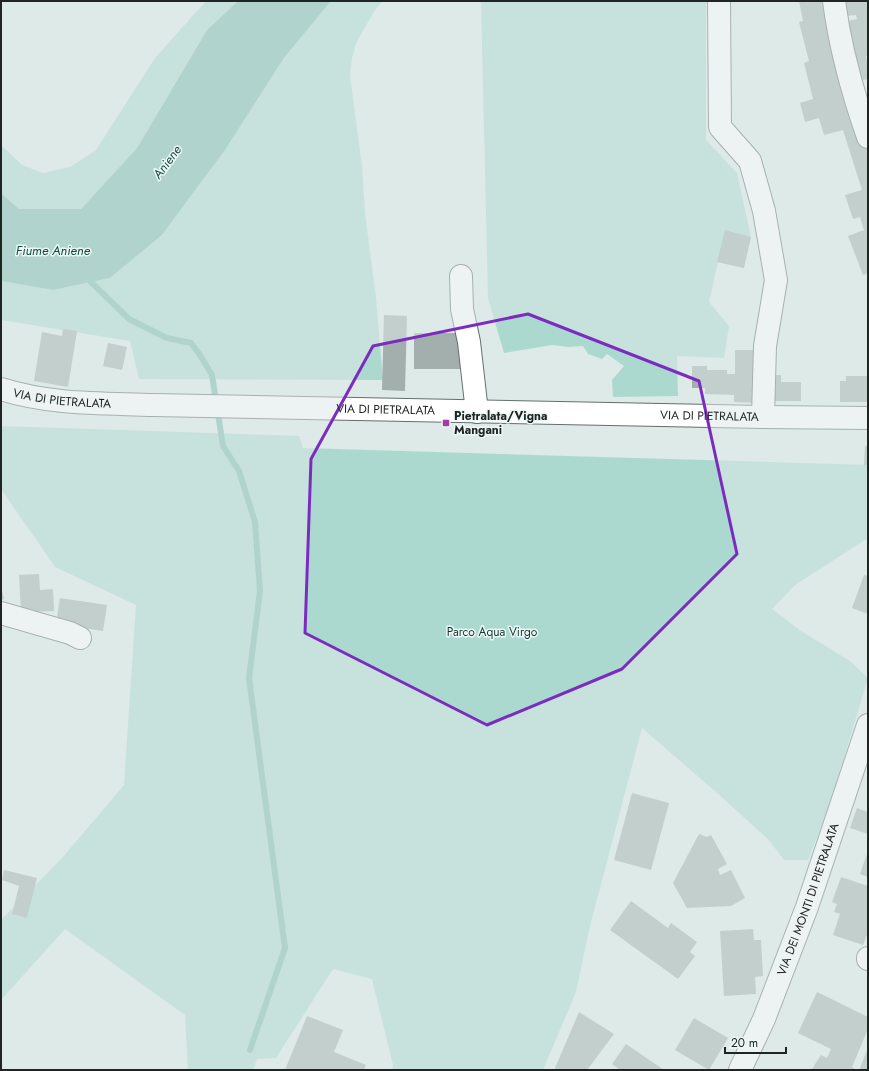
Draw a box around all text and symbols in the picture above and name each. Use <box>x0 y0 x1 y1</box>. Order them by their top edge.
water label: Aniene <box>147 141 186 184</box>
water label: Fiume Aniene <box>16 241 91 260</box>
street label: VIA DI PIETRALATA <box>11 384 111 413</box>
street label: VIA DI PIETRALATA <box>336 400 435 420</box>
street label: VIA DI PIETRALATA <box>660 406 759 426</box>
place label: Pietralata/Vigna Mangani <box>454 407 547 439</box>
marker: Pietralata/Vigna Mangani <box>441 418 451 428</box>
park label: Parco Aqua Virgo <box>447 623 538 641</box>
street label: VIA DEI MONTI DI PIETRALATA <box>773 821 844 978</box>
scale bar <box>725 1029 786 1055</box>
text: 20 m <box>731 1034 758 1052</box>

